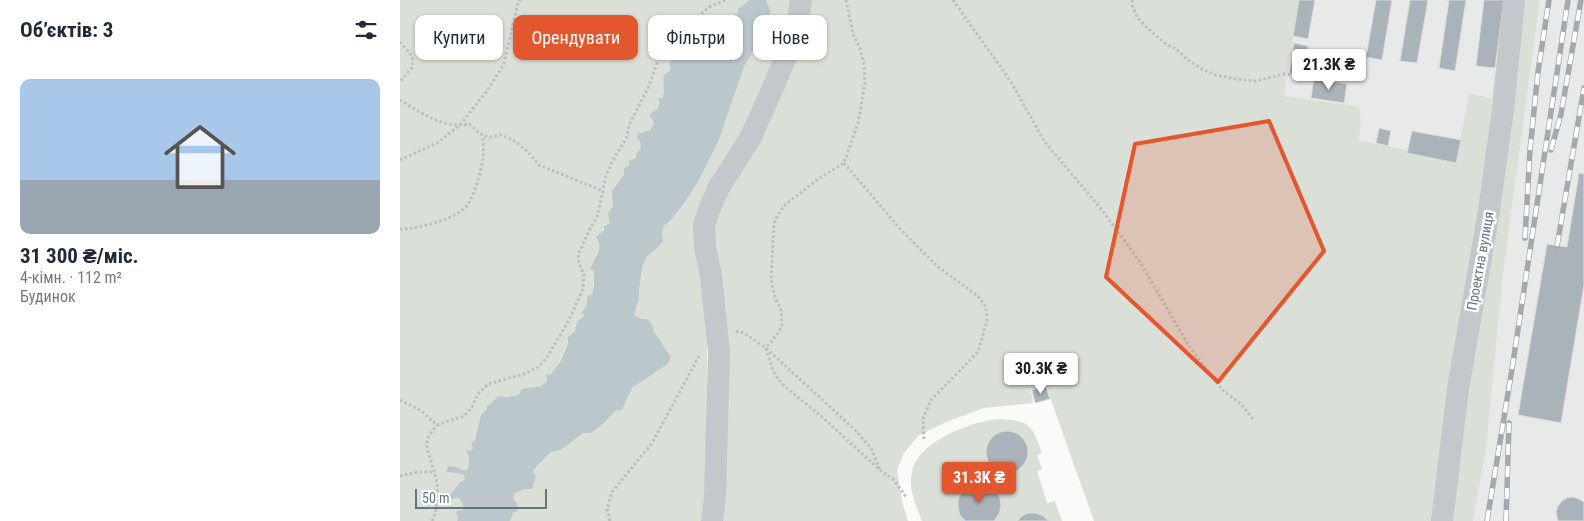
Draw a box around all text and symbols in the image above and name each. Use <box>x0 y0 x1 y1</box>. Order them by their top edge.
chip: Купити <box>415 15 503 60</box>
chip: Орендувати <box>513 15 638 60</box>
chip: Фільтри <box>648 15 743 60</box>
chip: Нове <box>753 15 827 60</box>
icon: filters <box>352 16 380 44</box>
text: Об’єктів: 3 <box>20 18 113 42</box>
pin: 21.3K ₴ <box>1283 48 1375 91</box>
text: 21.3K ₴ <box>1303 55 1355 74</box>
icon: home <box>155 112 245 202</box>
street label: Проектна вулиця <box>1463 210 1497 312</box>
text: 31 300 ₴/міс. <box>20 244 139 268</box>
text: 4-кімн. · 112 m² <box>20 268 122 287</box>
text: Будинок <box>20 287 76 306</box>
pin: 30.3K ₴ <box>995 352 1087 395</box>
text: 30.3K ₴ <box>1015 359 1067 378</box>
pin: 31.3K ₴ <box>933 462 1025 504</box>
text: 31.3K ₴ <box>953 468 1005 487</box>
scale bar <box>415 486 548 509</box>
text: 50 m <box>422 490 450 506</box>

